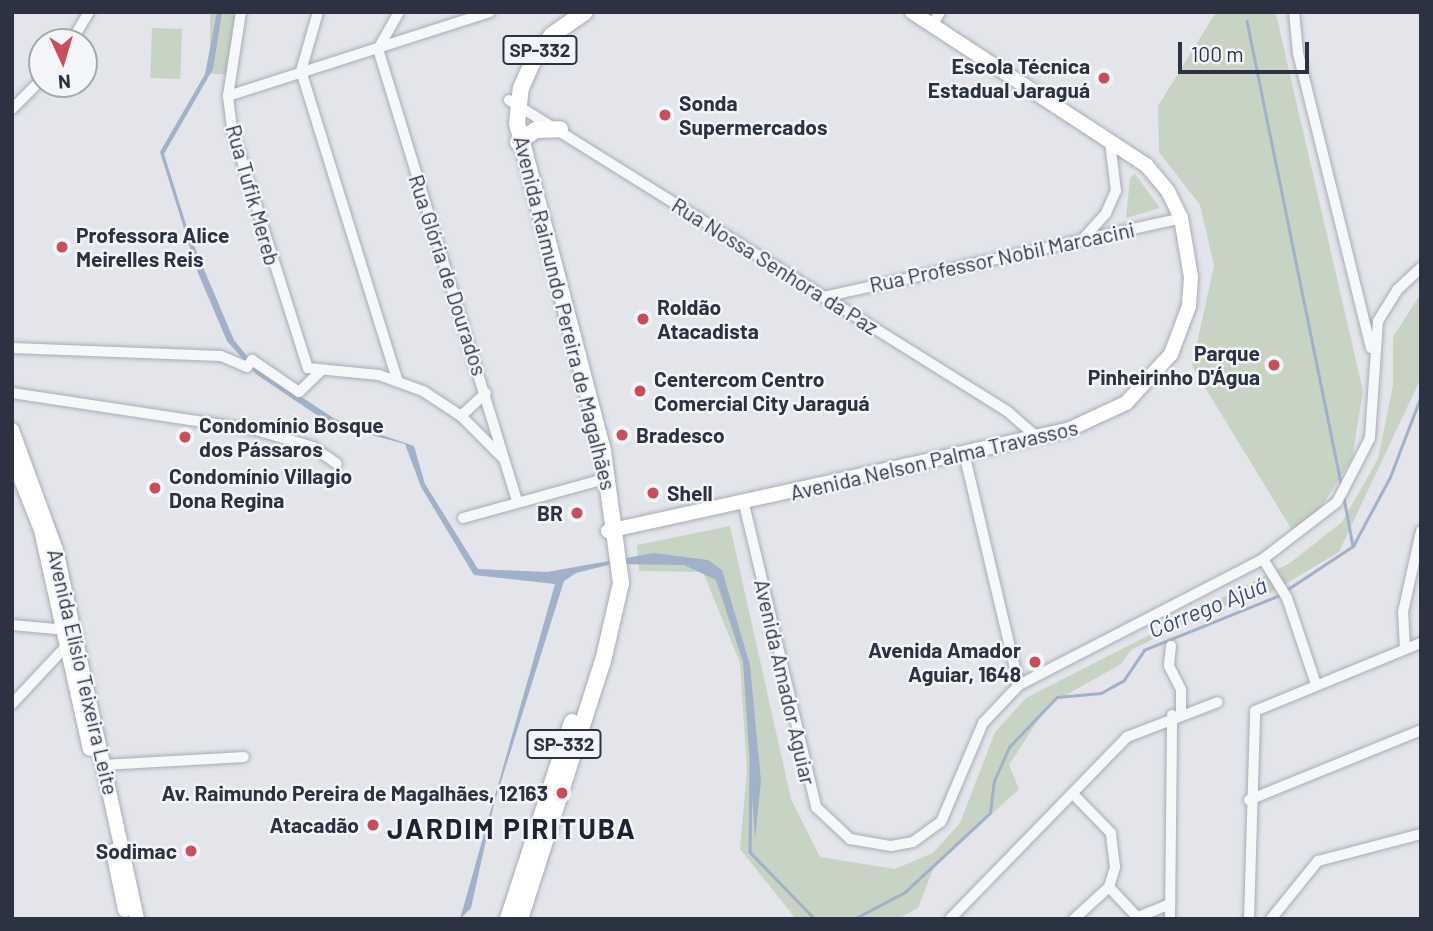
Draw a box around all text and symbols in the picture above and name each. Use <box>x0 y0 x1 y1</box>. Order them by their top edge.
north arrow <box>28 28 98 98</box>
scale bar <box>1181 28 1312 72</box>
road number: SP-332 <box>502 34 578 66</box>
text: 100 m <box>1191 41 1244 66</box>
place label: Escola Técnica Estadual Jaraguá <box>928 53 1090 103</box>
marker: Escola Técnica Estadual Jaraguá <box>1096 70 1112 86</box>
text: N <box>57 71 71 94</box>
place label: Sonda Supermercados <box>679 90 828 140</box>
marker: Sonda Supermercados <box>657 107 673 123</box>
street label: Rua Tufik Mereb <box>221 122 285 268</box>
street label: Avenida Raimundo Pereira de Magalhães <box>509 133 621 493</box>
street label: Rua Glória de Dourados <box>404 171 492 379</box>
street label: Rua Nossa Senhora da Paz <box>667 192 883 340</box>
street label: Rua Professor Nobil Marcacini <box>867 217 1137 297</box>
place label: Professora Alice Meirelles Reis <box>76 222 230 272</box>
marker: Professora Alice Meirelles Reis <box>54 239 70 255</box>
place label: Roldão Atacadista <box>657 294 759 344</box>
marker: Roldão Atacadista <box>635 311 651 327</box>
place label: Parque Pinheirinho D'Água <box>1088 340 1260 390</box>
marker: Parque Pinheirinho D'Água <box>1266 357 1282 373</box>
place label: Centercom Centro Comercial City Jaraguá <box>654 366 870 416</box>
marker: Centercom Centro Comercial City Jaraguá <box>632 383 648 399</box>
place label: Condomínio Bosque dos Pássaros <box>199 412 384 462</box>
street label: Avenida Nelson Palma Travassos <box>788 415 1080 505</box>
place label: Bradesco <box>636 422 725 448</box>
marker: Bradesco <box>614 427 630 443</box>
marker: Condomínio Bosque dos Pássaros <box>177 429 193 445</box>
place label: Condomínio Villagio Dona Regina <box>169 463 352 513</box>
marker: Condomínio Villagio Dona Regina <box>147 480 163 496</box>
place label: Shell <box>667 480 713 506</box>
marker: Shell <box>645 485 661 501</box>
place label: BR <box>537 500 563 526</box>
marker: BR <box>569 505 585 521</box>
street label: Avenida Elísio Teixeira Leite <box>42 546 124 798</box>
water label: Córrego Ajuá <box>1144 571 1270 643</box>
street label: Avenida Amador Aguiar <box>749 577 821 787</box>
place label: Avenida Amador Aguiar, 1648 <box>868 637 1021 687</box>
marker: Avenida Amador Aguiar, 1648 <box>1027 654 1043 670</box>
road number: SP-332 <box>526 729 602 760</box>
place label: Av. Raimundo Pereira de Magalhães, 12163 <box>161 780 548 806</box>
marker: Av. Raimundo Pereira de Magalhães, 12163 <box>554 785 570 801</box>
district label: JARDIM PIRITUBA <box>389 811 635 845</box>
place label: Atacadão <box>269 812 359 838</box>
marker: Atacadão <box>365 817 381 833</box>
place label: Sodimac <box>96 838 177 864</box>
marker: Sodimac <box>183 843 199 859</box>

